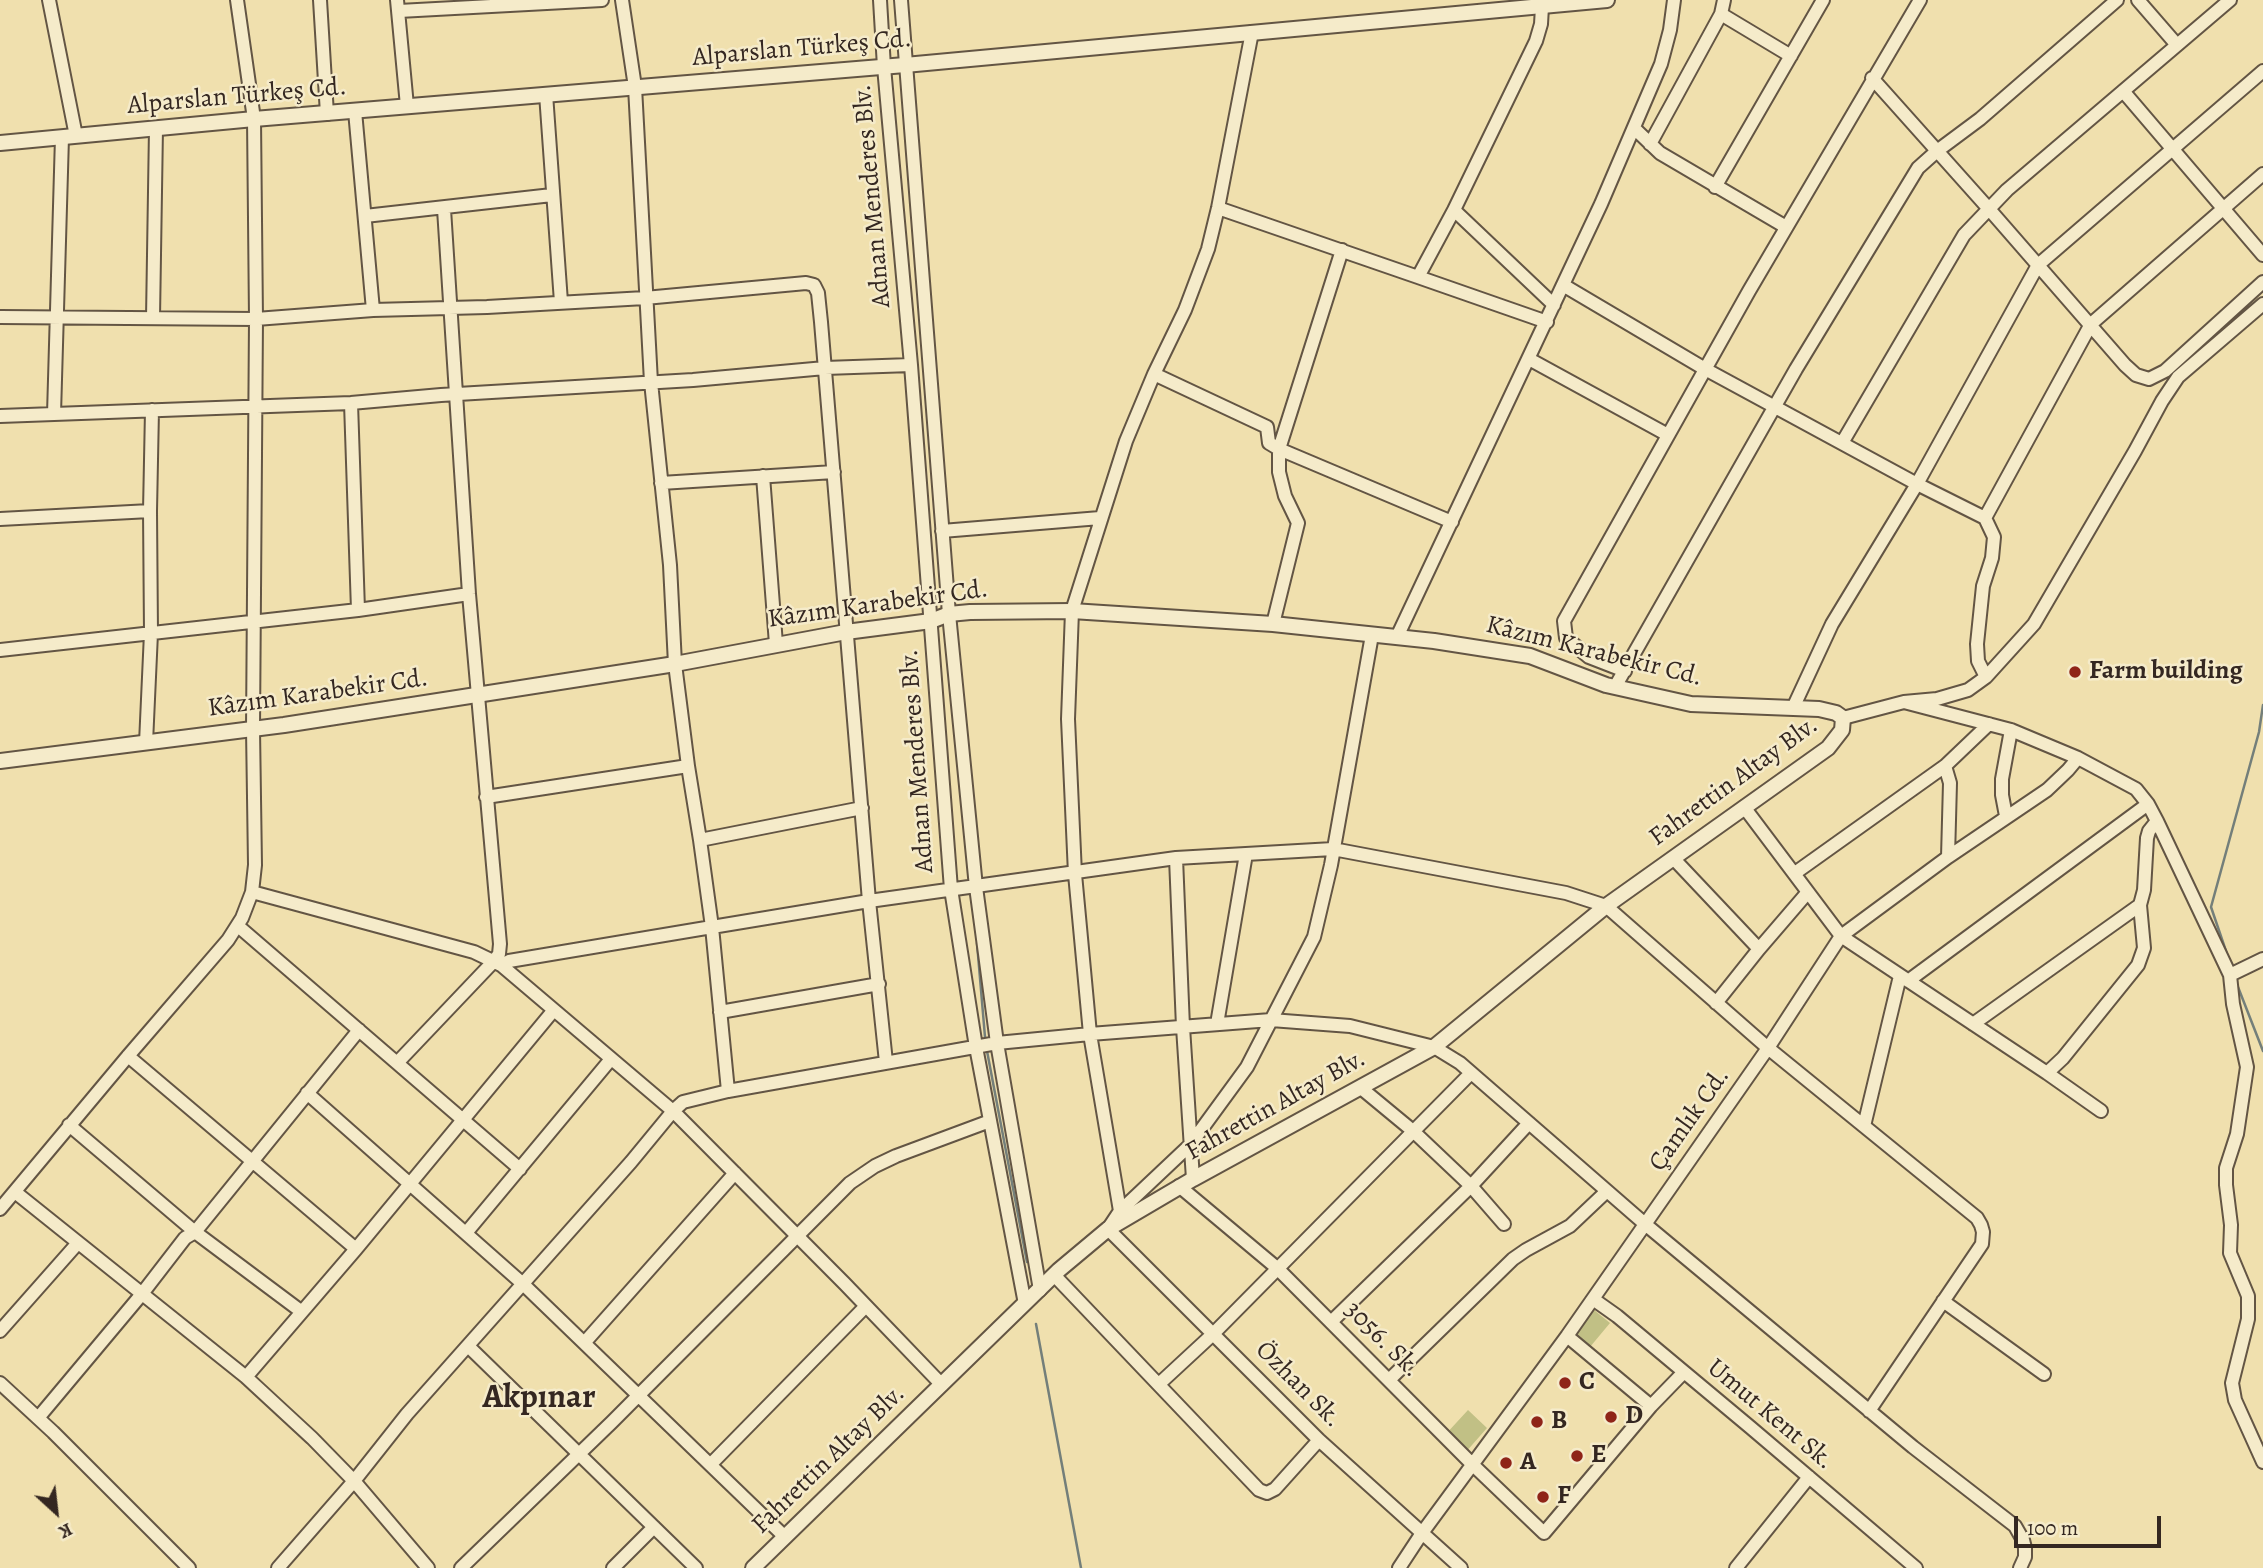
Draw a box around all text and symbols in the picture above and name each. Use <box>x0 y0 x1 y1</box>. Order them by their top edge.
street label: Alparslan Türkeş Cd. <box>691 24 913 74</box>
street label: Alparslan Türkeş Cd. <box>126 72 348 122</box>
street label: Adnan Menderes Blv. <box>848 83 898 309</box>
street label: Kâzım Karabekir Cd. <box>766 574 990 636</box>
street label: Kâzım Karabekir Cd. <box>1482 610 1706 694</box>
street label: Adnan Menderes Blv. <box>895 648 941 874</box>
place label: Farm building <box>2089 656 2243 688</box>
street label: Kâzım Karabekir Cd. <box>206 663 430 725</box>
marker: Farm building <box>2067 664 2083 680</box>
street label: Fahrettin Altay Blv. <box>1644 710 1824 854</box>
street label: Fahrettin Altay Blv. <box>1181 1044 1371 1168</box>
street label: Çamlık Cd. <box>1643 1062 1737 1178</box>
street label: 3056. Sk. <box>1337 1295 1427 1385</box>
street label: Özhan Sk. <box>1248 1335 1348 1435</box>
street label: Umut Kent Sk. <box>1700 1353 1840 1477</box>
place label: C <box>1579 1367 1595 1399</box>
marker: C <box>1557 1375 1573 1391</box>
district label: Akpınar <box>483 1379 595 1419</box>
street label: Fahrettin Altay Blv. <box>746 1379 912 1541</box>
place label: D <box>1625 1401 1643 1433</box>
place label: B <box>1551 1406 1567 1438</box>
marker: D <box>1603 1409 1619 1425</box>
marker: B <box>1529 1414 1545 1430</box>
place label: E <box>1591 1440 1606 1472</box>
place label: A <box>1520 1447 1536 1479</box>
marker: E <box>1569 1448 1585 1464</box>
marker: A <box>1498 1455 1514 1471</box>
north arrow <box>21 1477 91 1547</box>
place label: F <box>1557 1481 1571 1513</box>
marker: F <box>1535 1489 1551 1505</box>
scale bar <box>2018 1502 2165 1546</box>
text: 100 m <box>2027 1514 2078 1542</box>
text: K <box>54 1516 77 1545</box>

